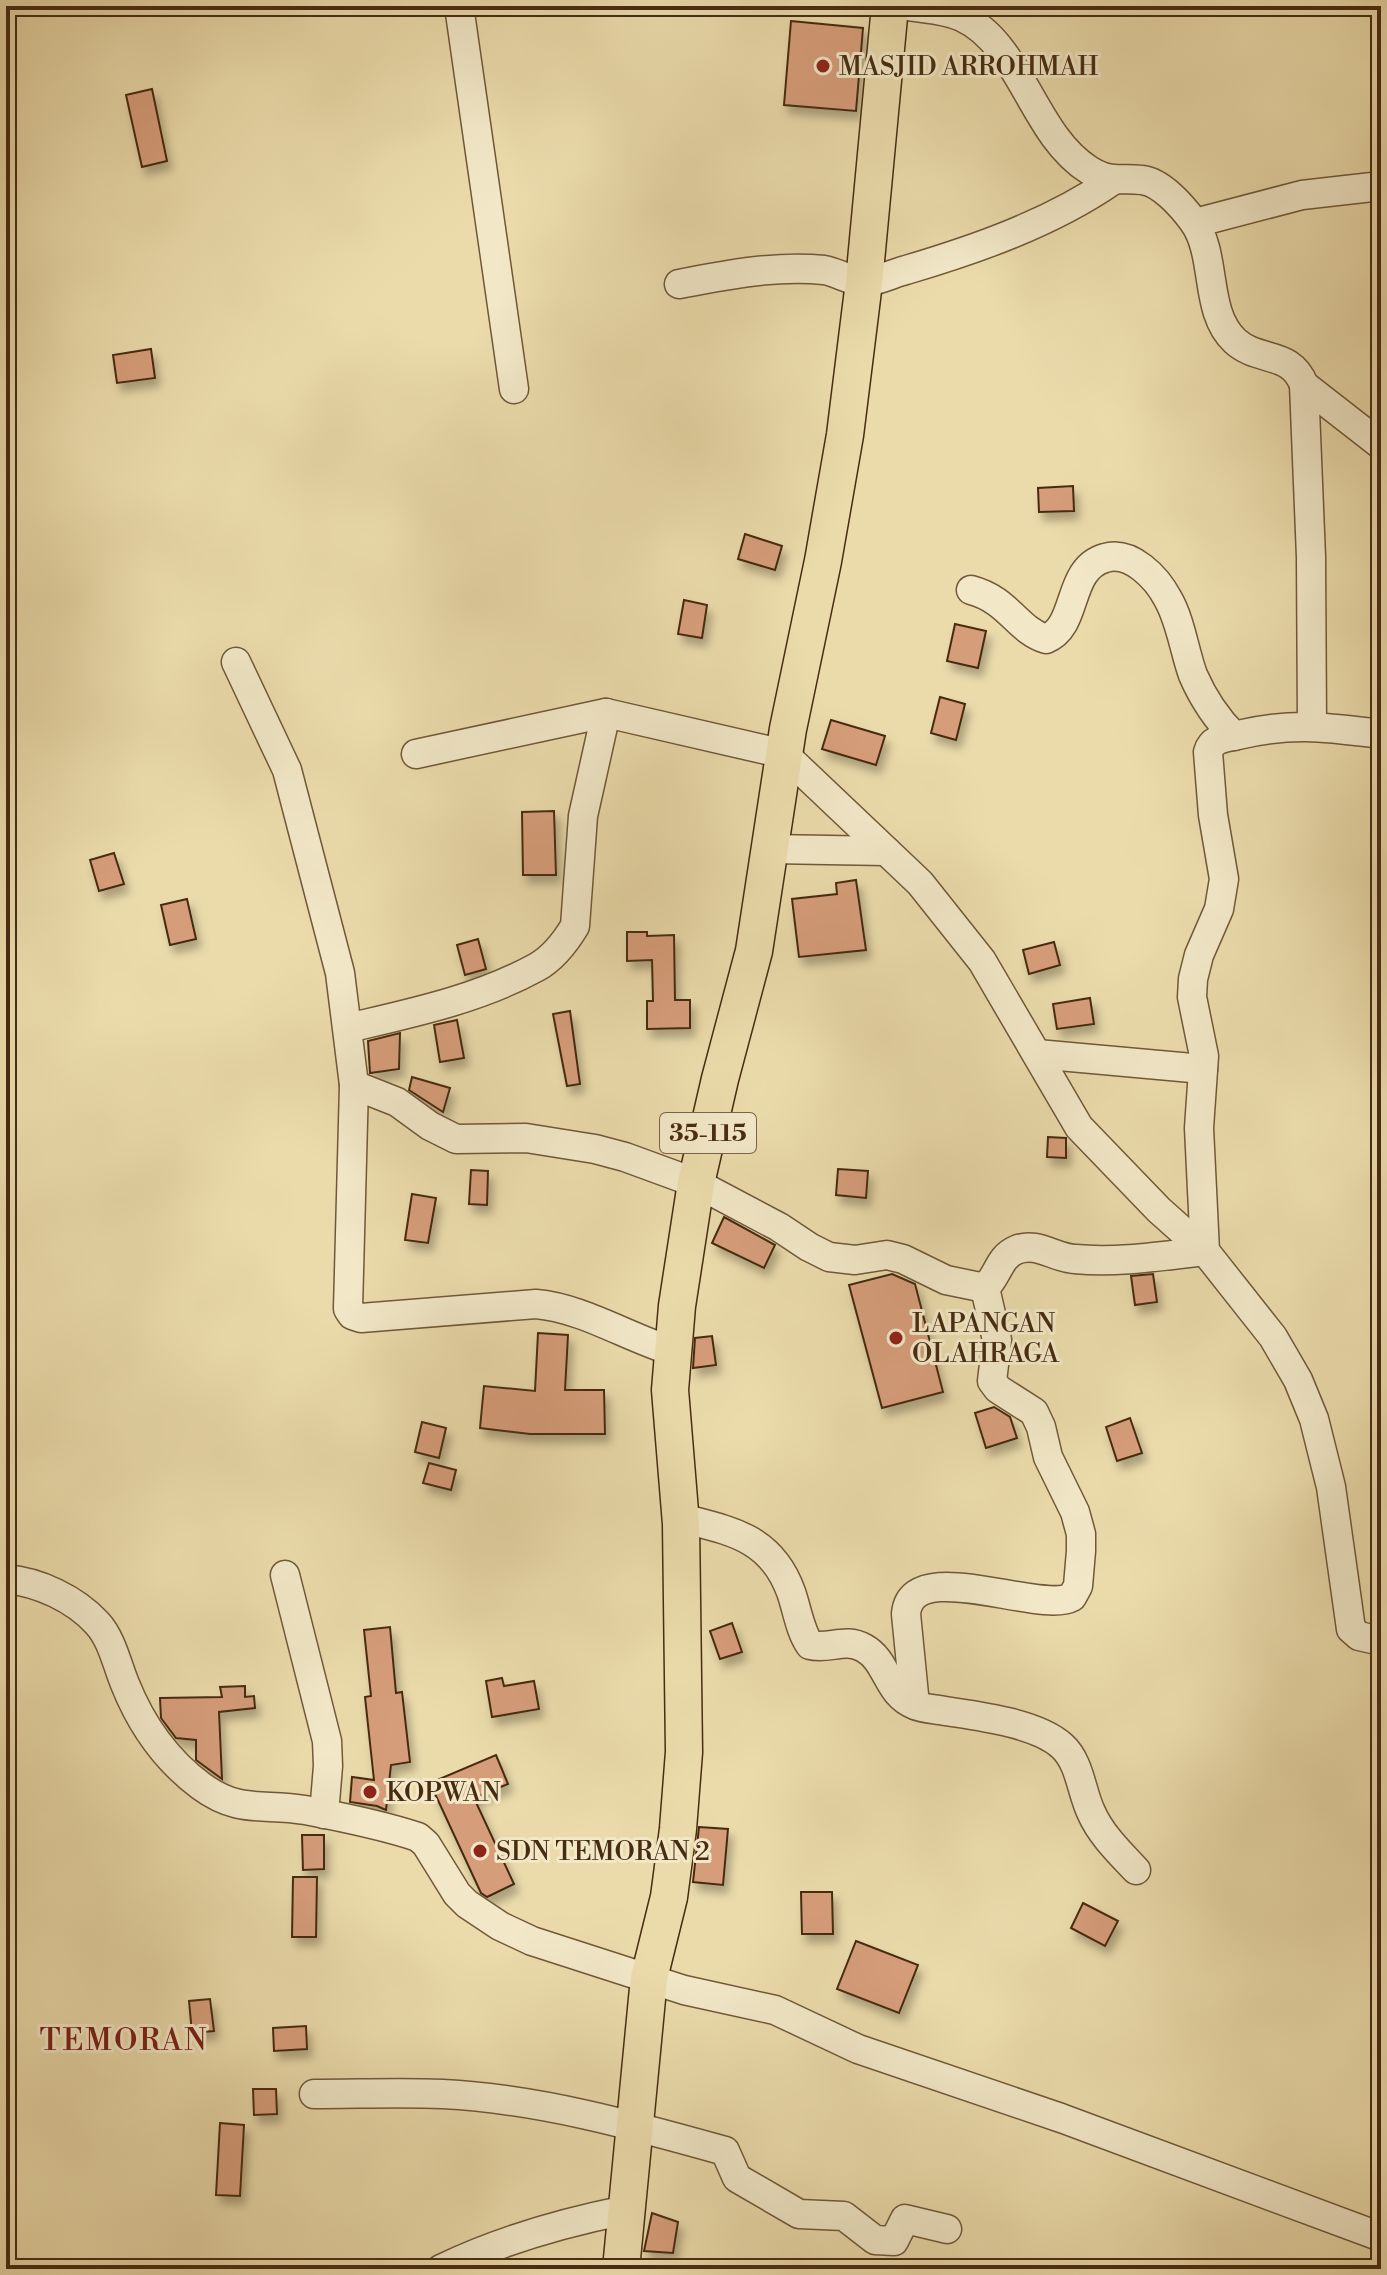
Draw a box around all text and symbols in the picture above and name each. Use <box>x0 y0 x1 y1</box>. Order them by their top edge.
place label: MASJID ARROHMAH <box>839 51 1099 83</box>
marker: MASJID ARROHMAH <box>814 57 832 75</box>
road number: 35-115 <box>660 1113 756 1153</box>
place label: LAPANGAN OLAHRAGA <box>912 1308 1060 1370</box>
marker: LAPANGAN OLAHRAGA <box>887 1329 905 1347</box>
place label: KOPWAN <box>386 1777 501 1809</box>
marker: KOPWAN <box>361 1783 379 1801</box>
place label: SDN TEMORAN 2 <box>496 1836 710 1868</box>
marker: SDN TEMORAN 2 <box>471 1842 489 1860</box>
district label: TEMORAN <box>39 2022 209 2060</box>

